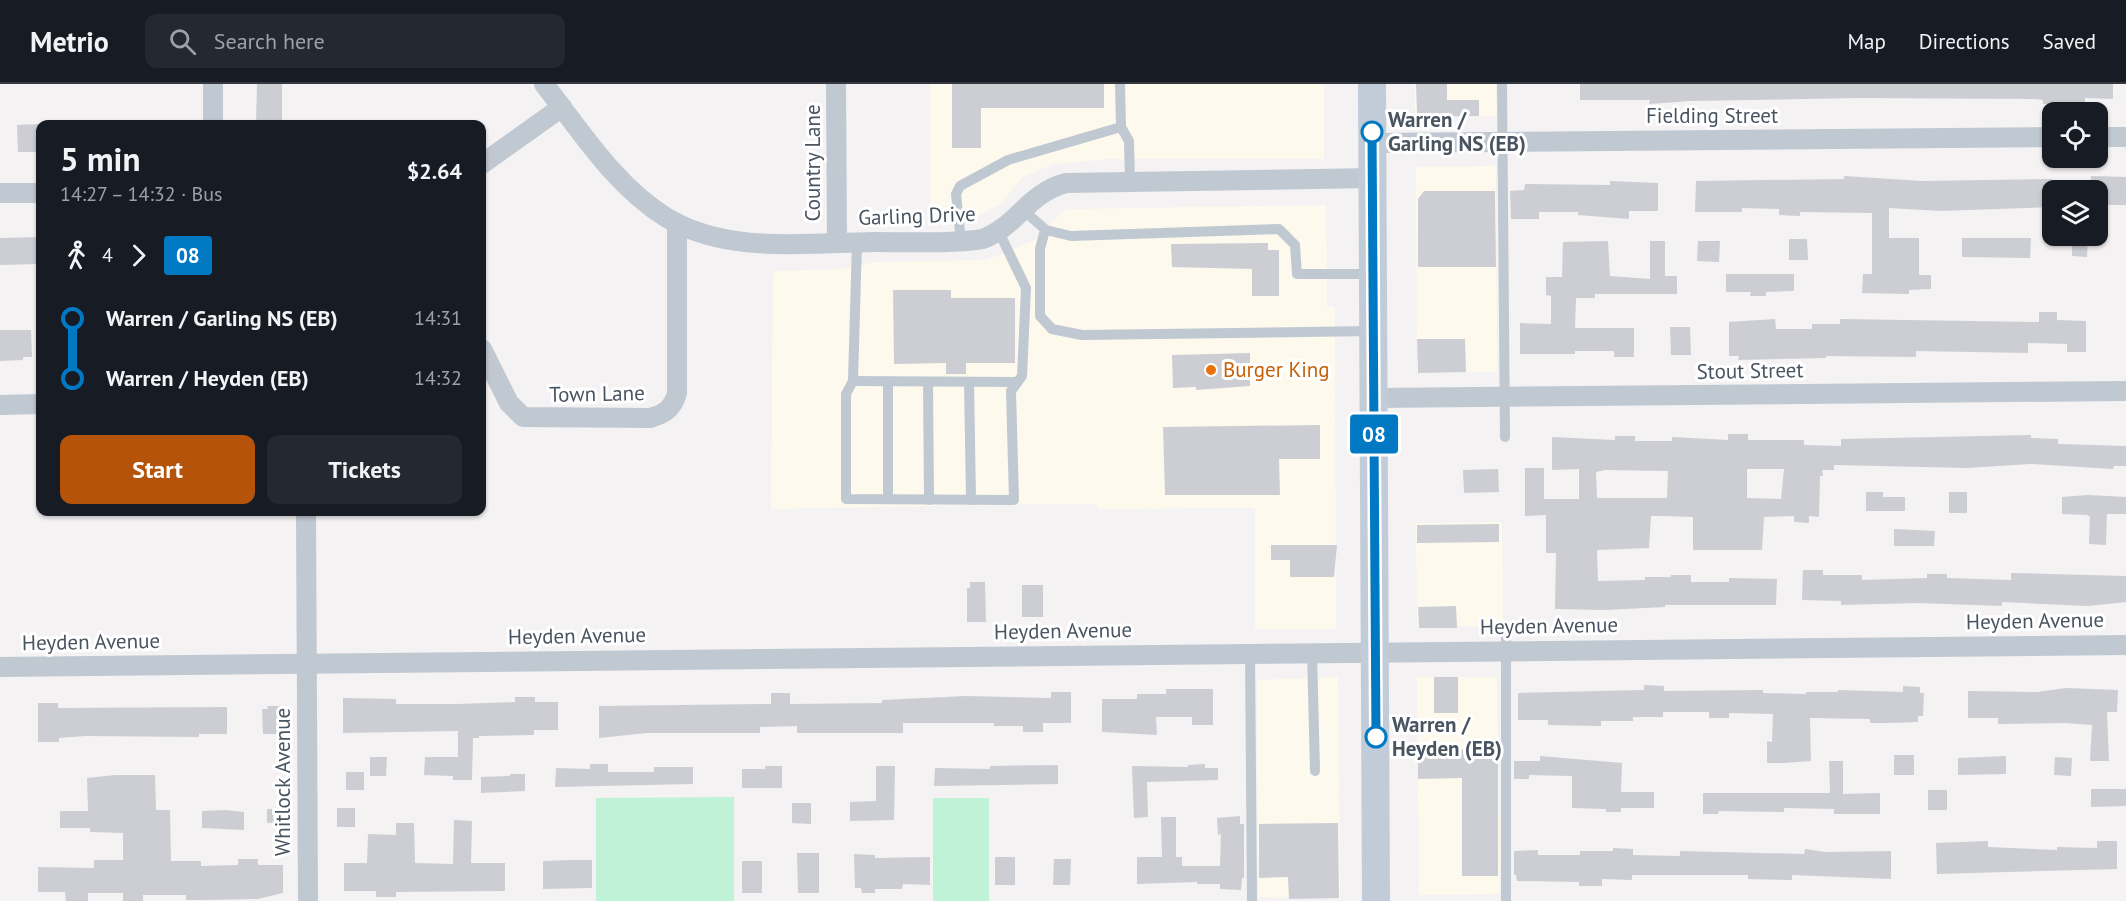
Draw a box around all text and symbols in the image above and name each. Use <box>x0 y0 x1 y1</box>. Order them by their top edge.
search box <box>145 14 565 68</box>
text: Metrio <box>30 23 109 60</box>
icon: search <box>166 25 199 58</box>
text: Search here <box>214 27 325 55</box>
text: Map <box>1847 28 1886 55</box>
text: Directions <box>1919 28 2010 55</box>
text: Saved <box>2043 28 2096 55</box>
street label: Fielding Street <box>1646 102 1778 129</box>
map controls <box>2042 102 2108 246</box>
button: locate <box>2042 102 2108 168</box>
street label: Country Lane <box>799 104 826 222</box>
place label: Warren / Garling NS (EB) <box>1388 106 1526 157</box>
marker: Warren / Garling NS (EB) <box>1361 121 1383 143</box>
text: 5 min <box>60 137 141 180</box>
text: $2.64 <box>407 157 462 185</box>
button: layers <box>2042 180 2108 246</box>
text: 14:27 – 14:32 · Bus <box>60 181 222 207</box>
street label: Garling Drive <box>858 200 976 231</box>
icon: walk <box>60 239 93 272</box>
icon: forward <box>122 239 155 272</box>
text: 4 <box>102 242 113 268</box>
text: 08 <box>176 242 200 269</box>
text: Warren / Garling NS (EB) <box>106 304 338 332</box>
text: 14:31 <box>414 305 462 331</box>
place label: Burger King <box>1223 356 1330 383</box>
street label: Stout Street <box>1696 356 1804 385</box>
marker: Burger King <box>1204 363 1218 377</box>
text: Warren / Heyden (EB) <box>106 364 309 392</box>
text: 14:32 <box>414 365 462 391</box>
street label: Town Lane <box>549 379 645 408</box>
line badge: 08 <box>1347 414 1401 454</box>
text: 08 <box>1362 421 1386 448</box>
button: Start <box>60 435 255 504</box>
button: Tickets <box>267 435 462 504</box>
street label: Heyden Avenue <box>1966 606 2104 635</box>
street label: Heyden Avenue <box>1480 611 1618 640</box>
street label: Heyden Avenue <box>994 616 1132 645</box>
street label: Heyden Avenue <box>508 621 646 650</box>
street label: Heyden Avenue <box>22 627 160 656</box>
street label: Whitlock Avenue <box>269 708 296 856</box>
place label: Warren / Heyden (EB) <box>1392 711 1502 762</box>
marker: Warren / Heyden (EB) <box>1365 726 1387 748</box>

